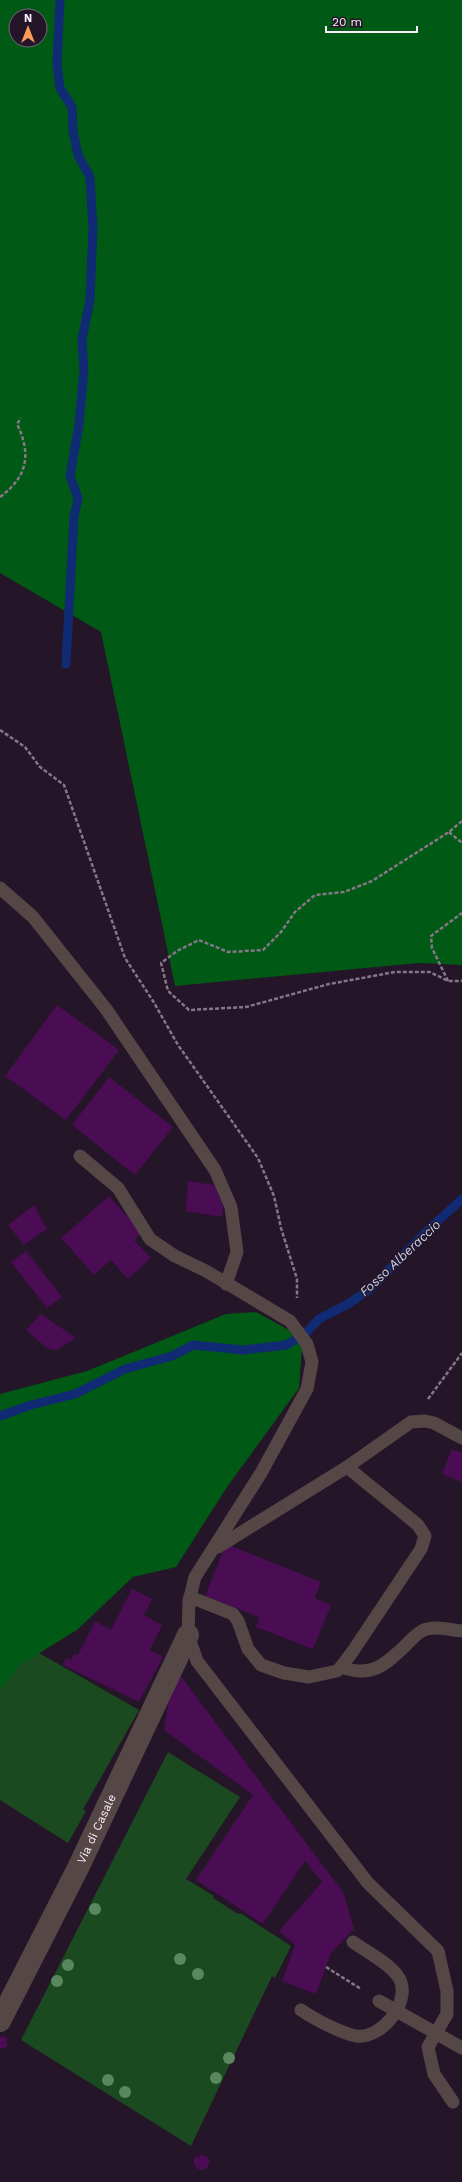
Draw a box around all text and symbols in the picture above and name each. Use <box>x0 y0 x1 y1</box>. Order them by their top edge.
north arrow <box>8 8 48 48</box>
scale bar <box>326 8 417 34</box>
text: N <box>24 12 32 25</box>
text: 20 m <box>332 15 362 29</box>
water label: Fosso Alberaccio <box>356 1217 444 1299</box>
street label: Via di Casale <box>74 1792 119 1866</box>

